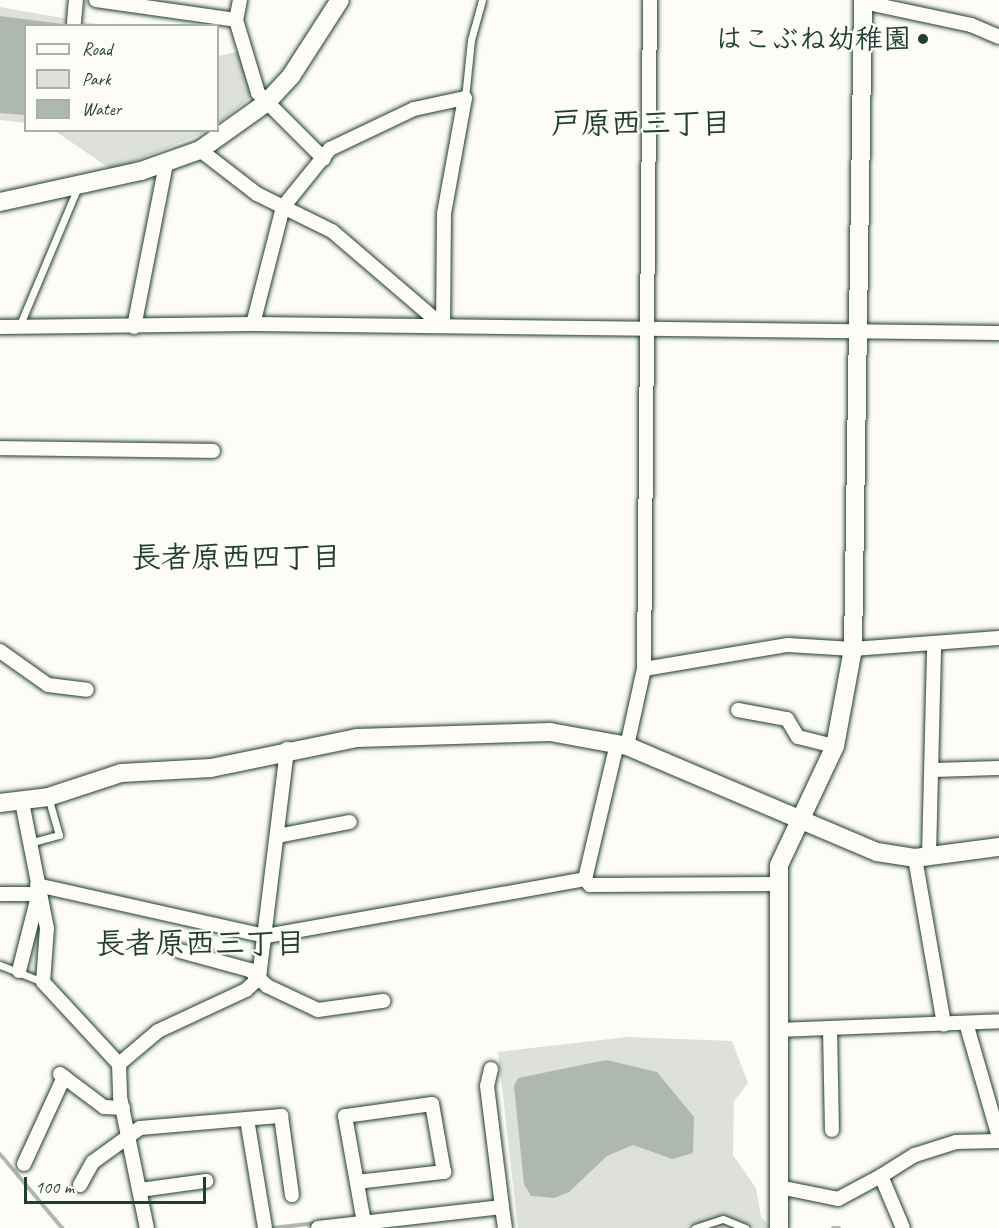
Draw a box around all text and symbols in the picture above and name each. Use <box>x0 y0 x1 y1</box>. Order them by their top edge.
place label: はこぶね幼稚園 <box>715 22 911 56</box>
legend <box>24 24 219 132</box>
marker: はこぶね幼稚園 <box>916 32 930 46</box>
text: Road <box>82 38 112 60</box>
text: Park <box>82 68 111 90</box>
text: Water <box>82 98 121 120</box>
district label: 戸原西三丁目 <box>551 105 731 141</box>
district label: 長者原西四丁目 <box>131 539 341 575</box>
district label: 長者原西三丁目 <box>95 925 305 961</box>
scale bar <box>27 1165 208 1203</box>
text: 100 m <box>35 1176 74 1198</box>

